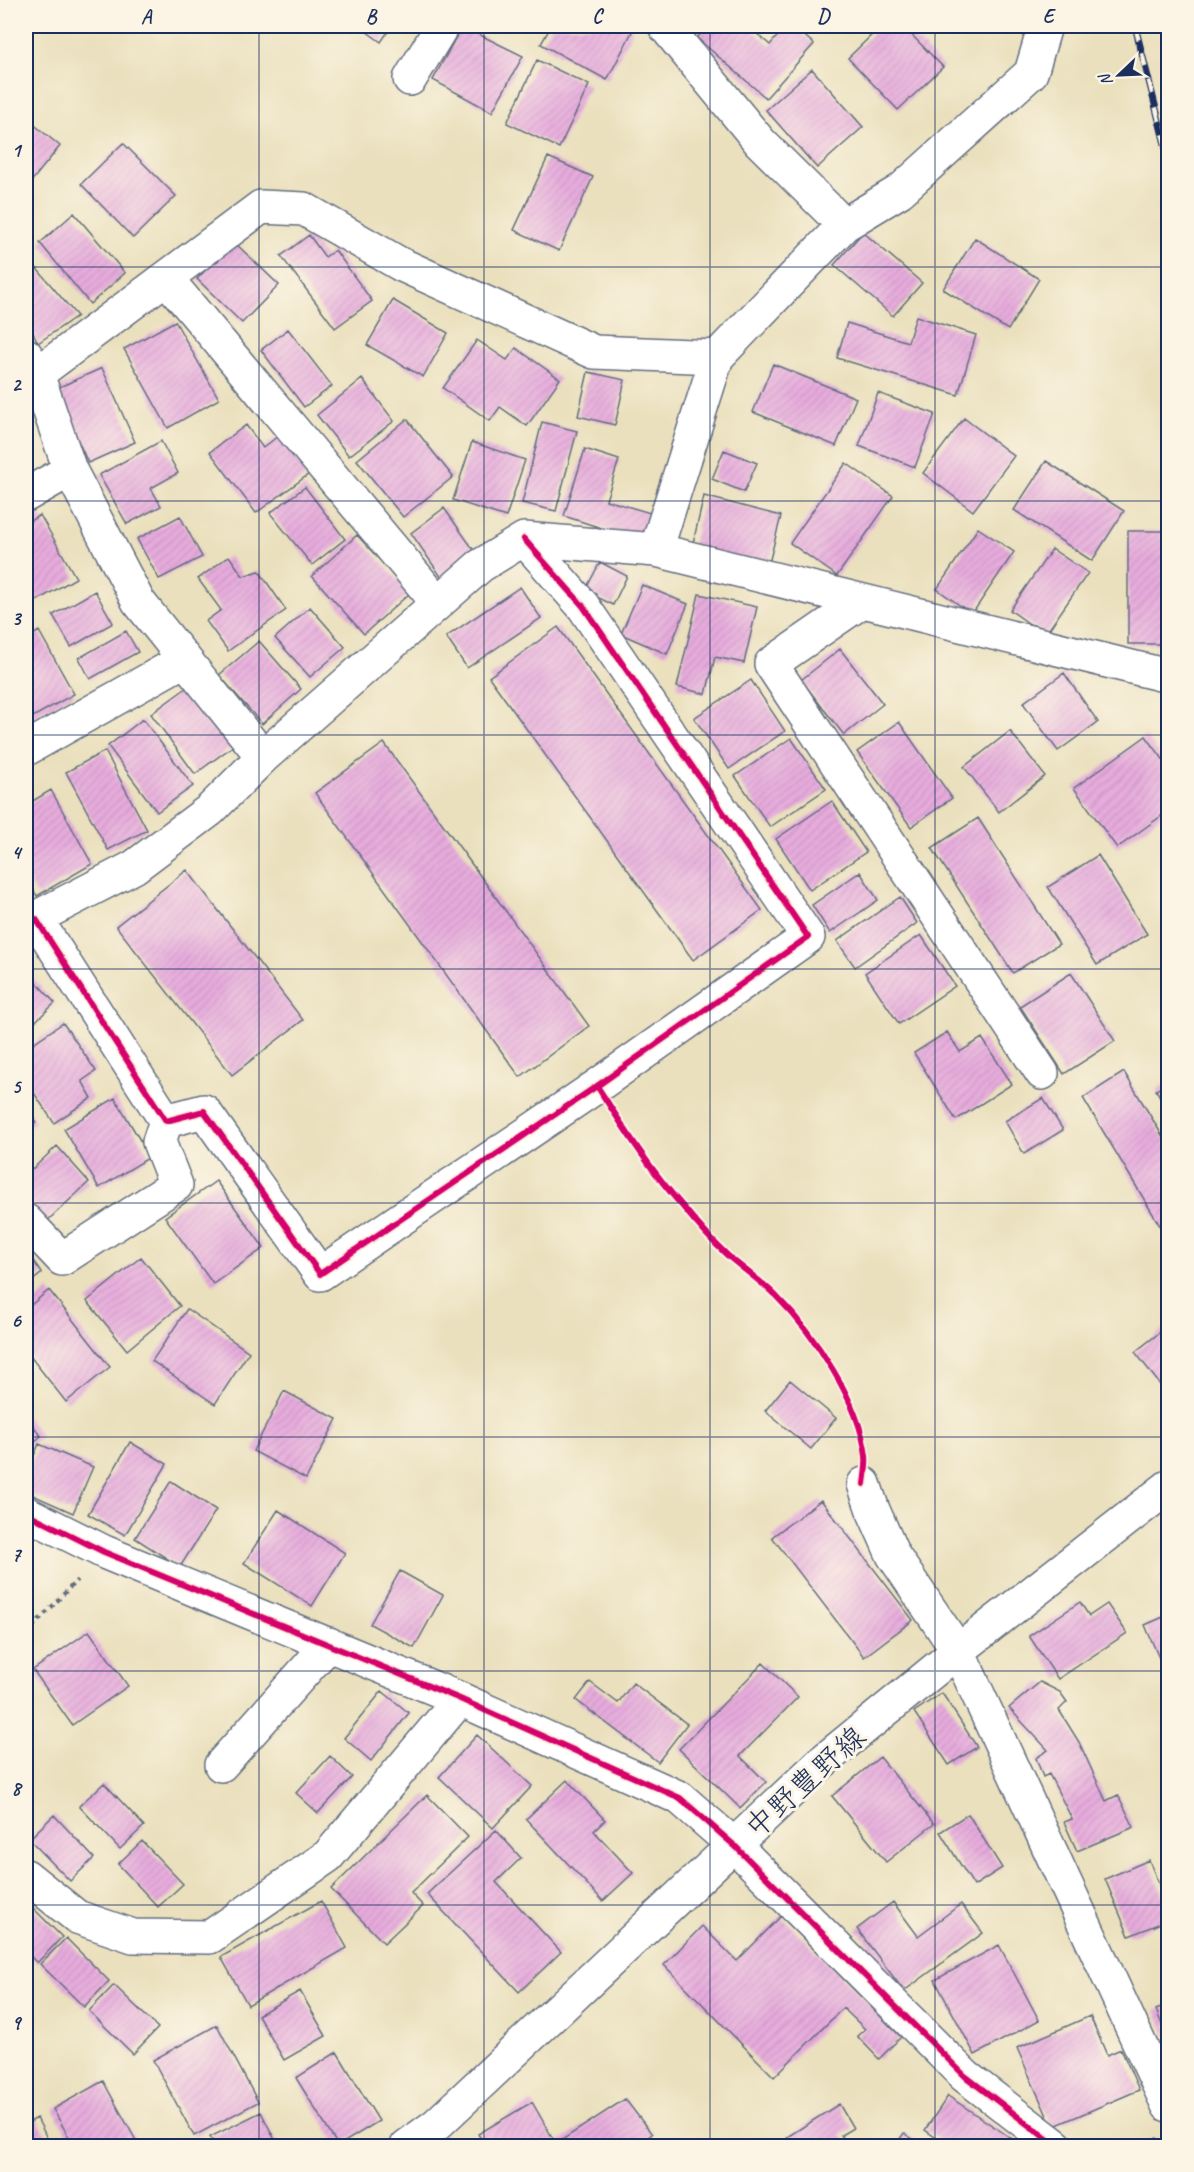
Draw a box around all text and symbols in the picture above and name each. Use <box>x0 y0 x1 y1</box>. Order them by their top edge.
text: A <box>141 4 153 29</box>
text: B <box>366 4 378 29</box>
text: C <box>592 4 604 29</box>
text: D <box>817 4 831 29</box>
text: E <box>1043 4 1057 29</box>
north arrow <box>1089 45 1149 105</box>
text: N <box>1094 69 1117 89</box>
text: 1 <box>12 138 23 163</box>
text: 2 <box>12 372 23 397</box>
text: 3 <box>12 606 23 631</box>
text: 4 <box>12 840 24 865</box>
text: 5 <box>12 1074 23 1099</box>
text: 6 <box>11 1308 22 1333</box>
text: 7 <box>12 1542 23 1567</box>
street label: 中野豊野線 <box>737 1718 873 1846</box>
text: 8 <box>12 1776 24 1801</box>
text: 9 <box>12 2010 23 2035</box>

